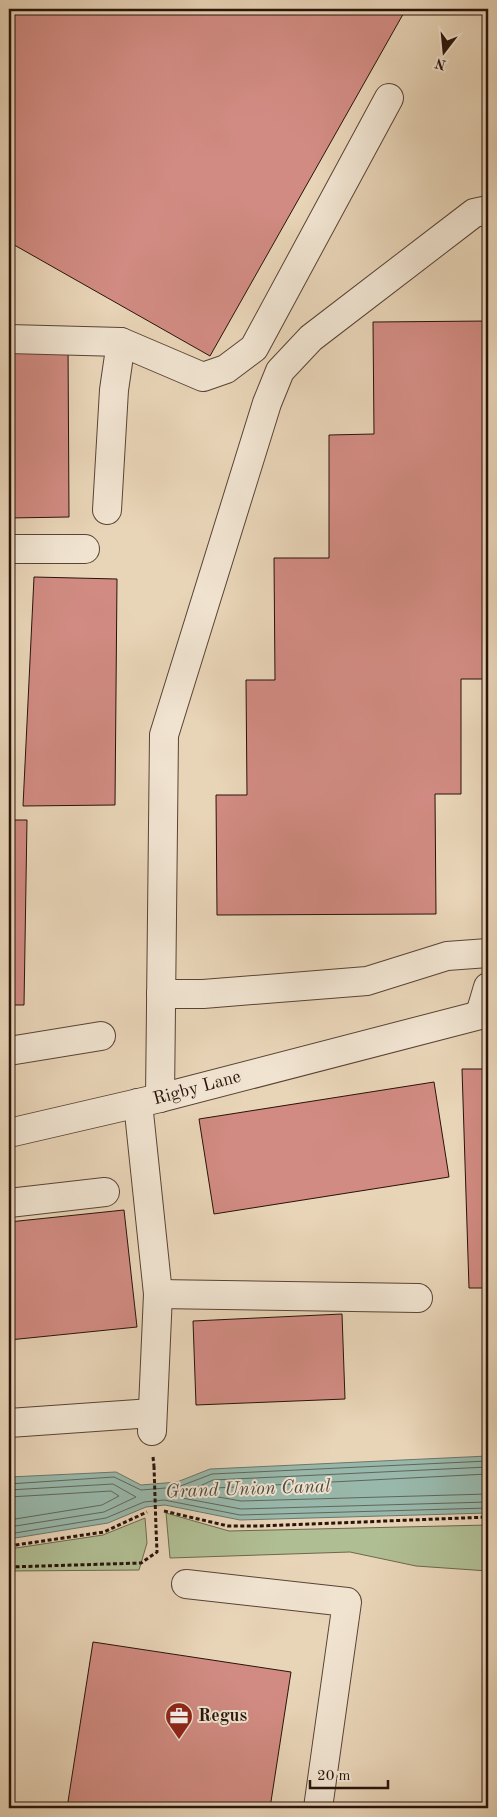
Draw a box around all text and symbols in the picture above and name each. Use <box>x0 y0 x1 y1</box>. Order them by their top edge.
north arrow <box>420 28 470 78</box>
text: N <box>433 55 448 72</box>
street label: Rigby Lane <box>151 1068 243 1108</box>
water label: Grand Union Canal <box>165 1478 331 1502</box>
office icon: Regus <box>164 1701 194 1740</box>
place label: Regus <box>198 1707 248 1725</box>
scale bar <box>310 1757 387 1789</box>
text: 20 m <box>317 1769 351 1784</box>

